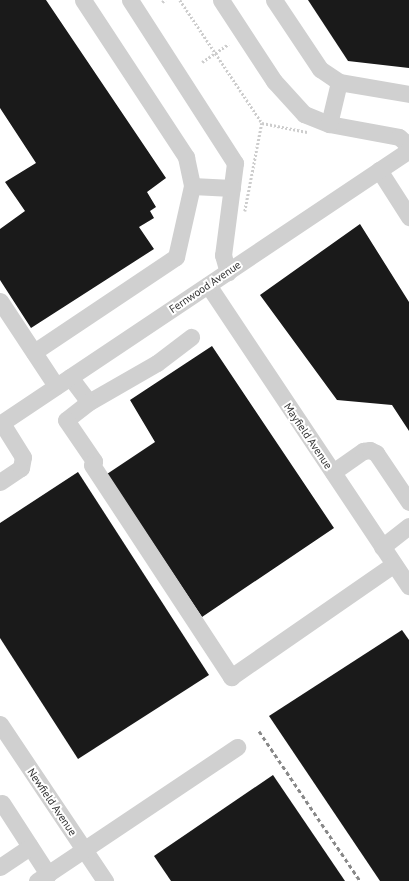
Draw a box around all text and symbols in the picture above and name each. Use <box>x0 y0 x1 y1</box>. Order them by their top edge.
street label: Fernwood Avenue <box>166 258 244 316</box>
street label: Mayfield Avenue <box>281 400 335 472</box>
street label: Newfield Avenue <box>24 766 80 838</box>

